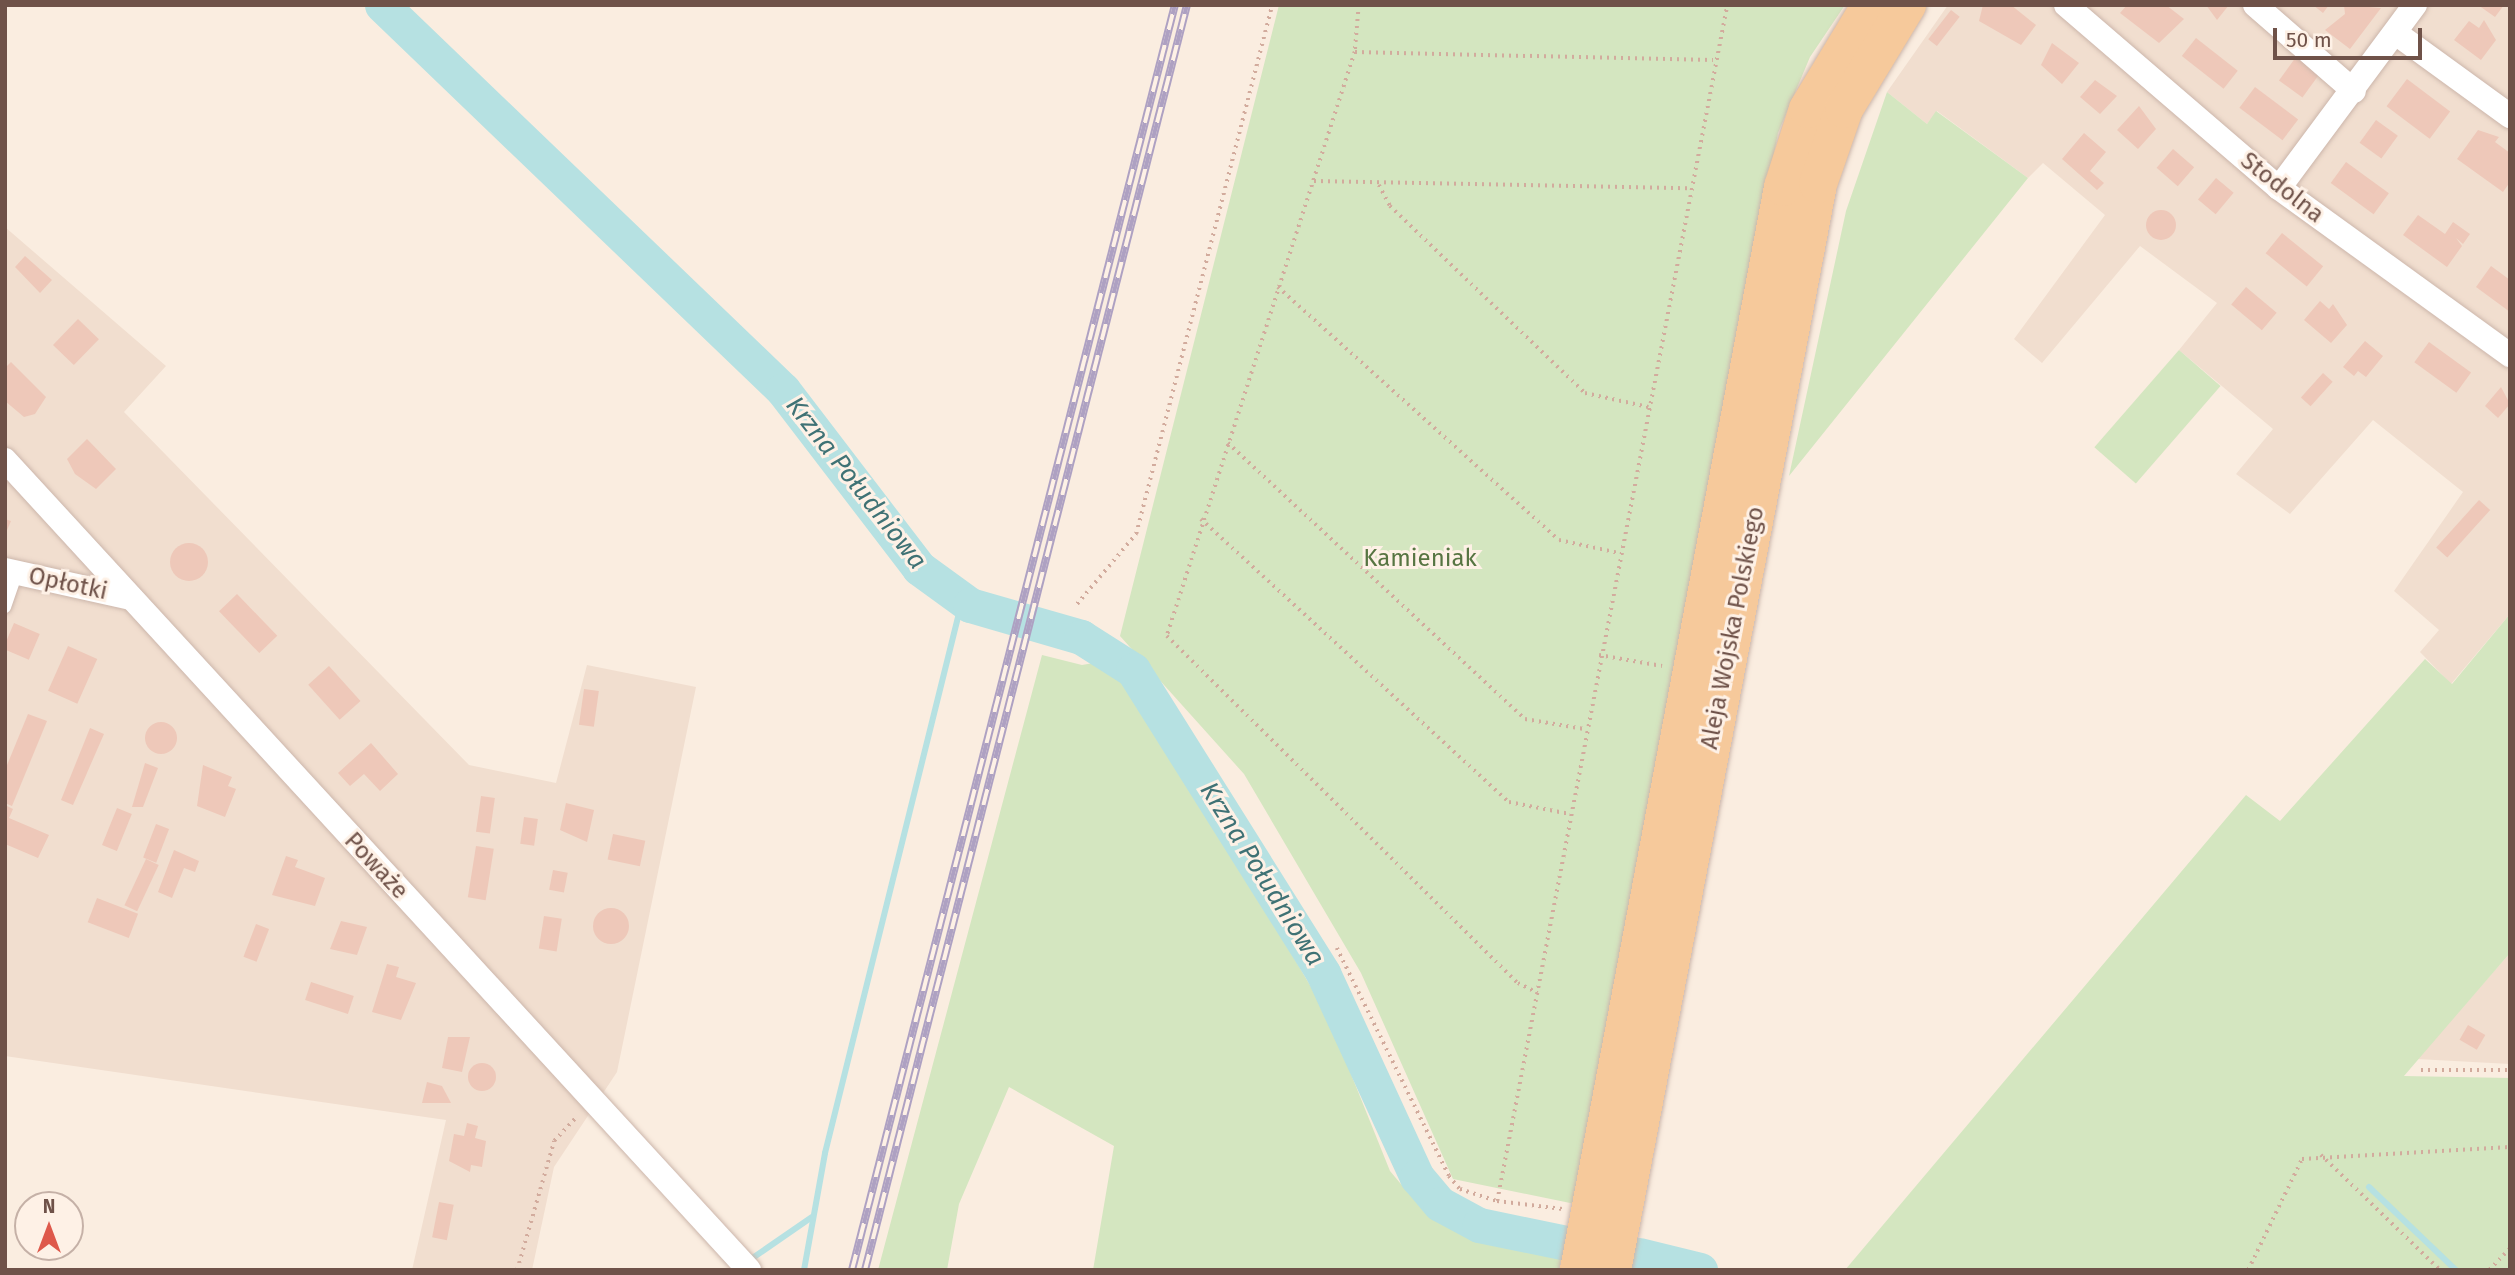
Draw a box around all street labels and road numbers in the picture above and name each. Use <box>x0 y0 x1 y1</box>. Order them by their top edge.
street label: Stodolna <box>2235 147 2329 229</box>
street label: Aleja Wojska Polskiego <box>1695 504 1771 752</box>
street label: Opłotki <box>26 562 110 606</box>
street label: Poważe <box>338 827 414 905</box>

